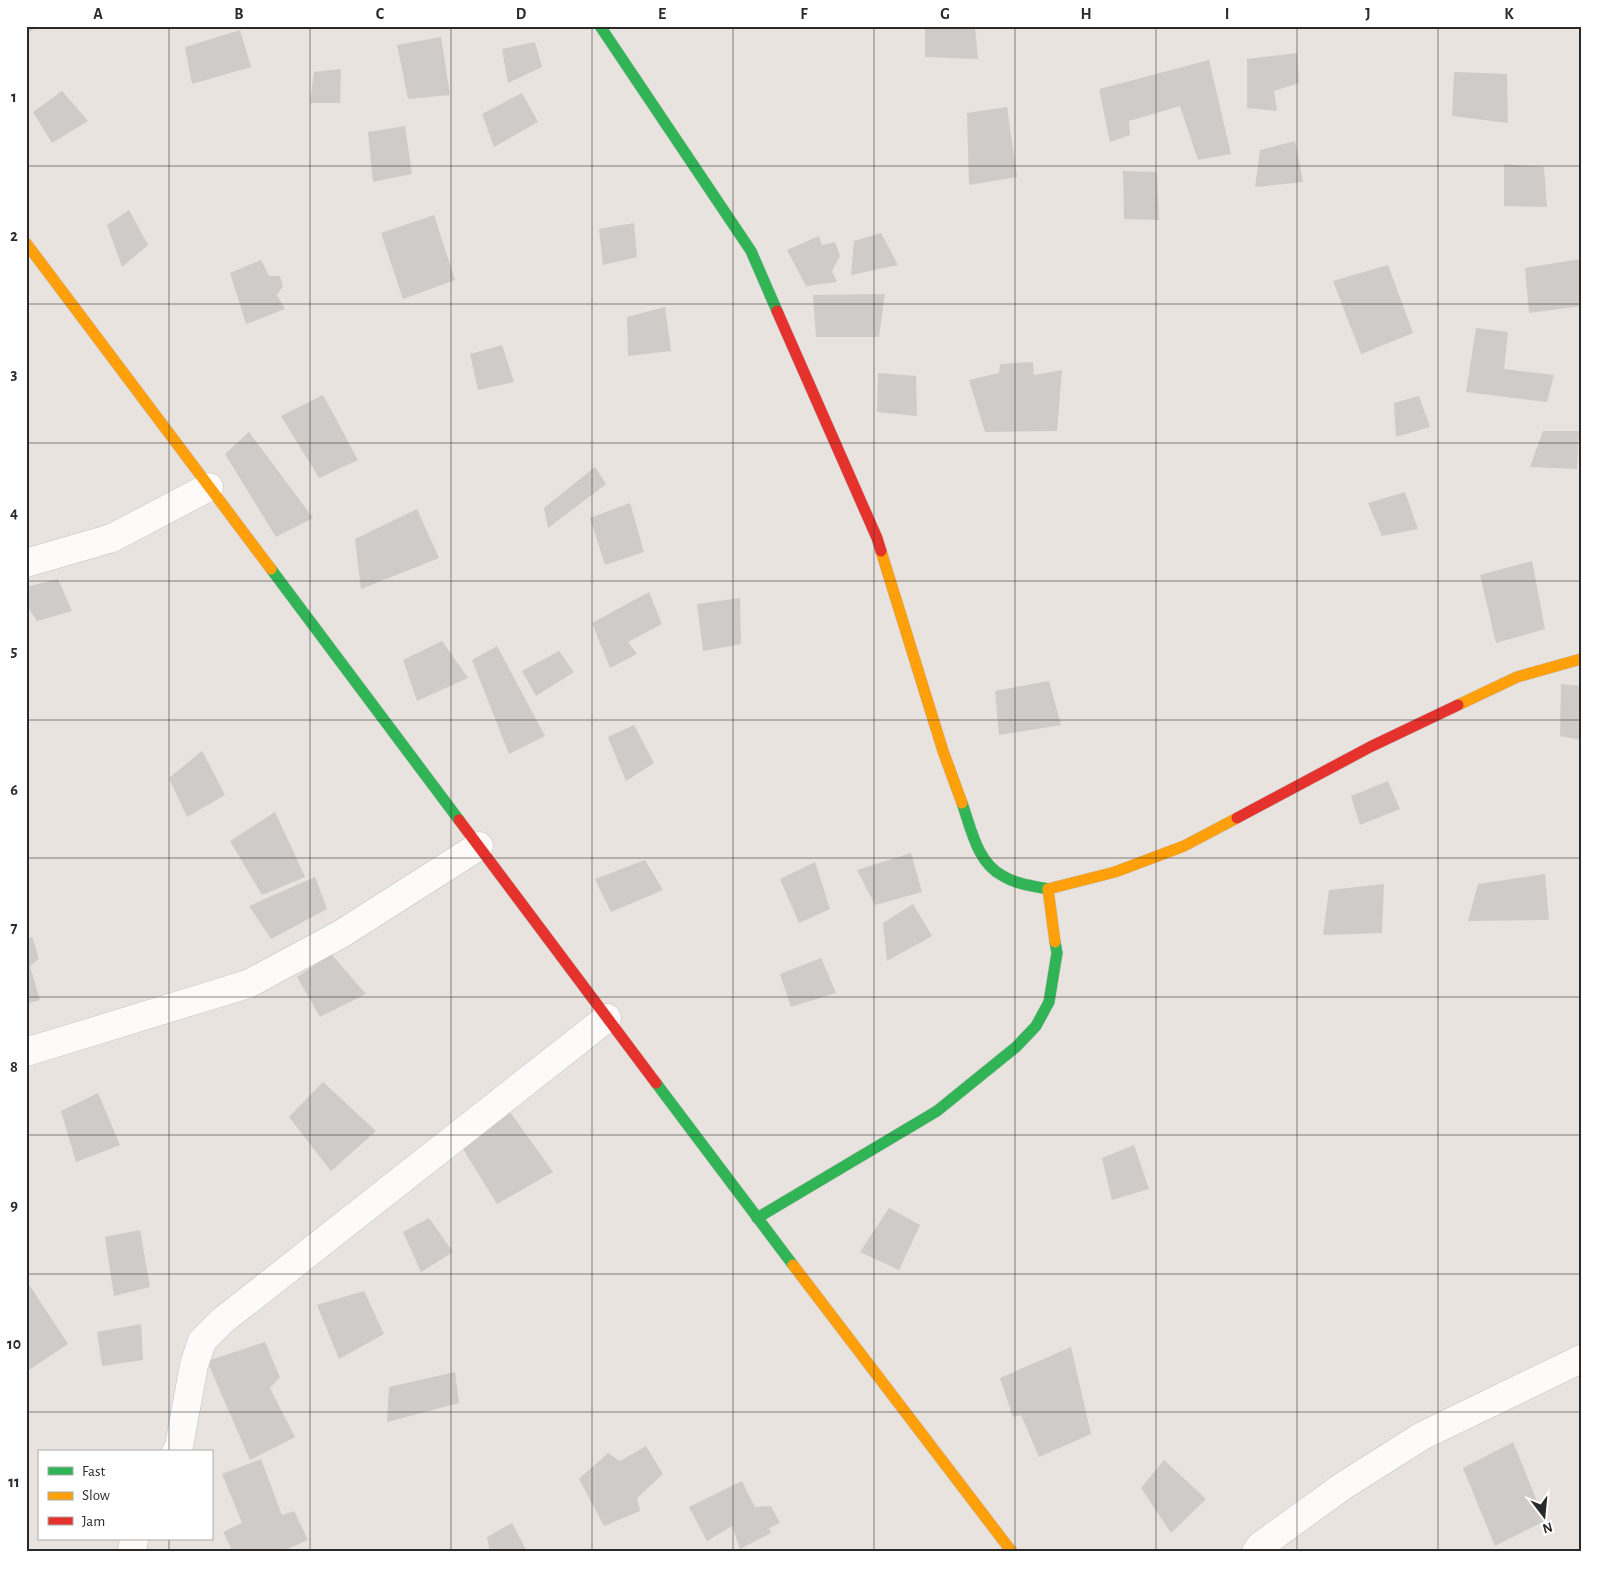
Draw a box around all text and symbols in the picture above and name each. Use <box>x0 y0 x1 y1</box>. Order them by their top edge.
text: A <box>93 6 103 22</box>
text: B <box>234 6 244 22</box>
text: C <box>376 6 385 22</box>
text: D <box>516 6 527 22</box>
text: E <box>658 6 666 22</box>
text: F <box>800 6 808 22</box>
text: G <box>940 6 950 22</box>
text: H <box>1080 6 1092 22</box>
text: I <box>1225 6 1229 22</box>
text: J <box>1365 6 1371 22</box>
text: K <box>1504 6 1514 22</box>
text: 1 <box>11 89 17 105</box>
text: 2 <box>10 228 18 244</box>
text: 3 <box>11 366 18 382</box>
text: 4 <box>10 505 18 521</box>
text: 5 <box>11 643 18 659</box>
text: 6 <box>10 782 18 798</box>
text: 7 <box>11 920 18 936</box>
text: 8 <box>10 1059 18 1075</box>
text: 9 <box>10 1197 18 1213</box>
text: 10 <box>7 1336 21 1352</box>
legend <box>38 1450 212 1540</box>
text: Fast <box>82 1464 106 1479</box>
text: 11 <box>8 1474 20 1490</box>
text: Slow <box>82 1488 110 1503</box>
north arrow <box>1520 1490 1570 1540</box>
text: Jam <box>82 1514 105 1529</box>
text: N <box>1541 1519 1554 1536</box>

